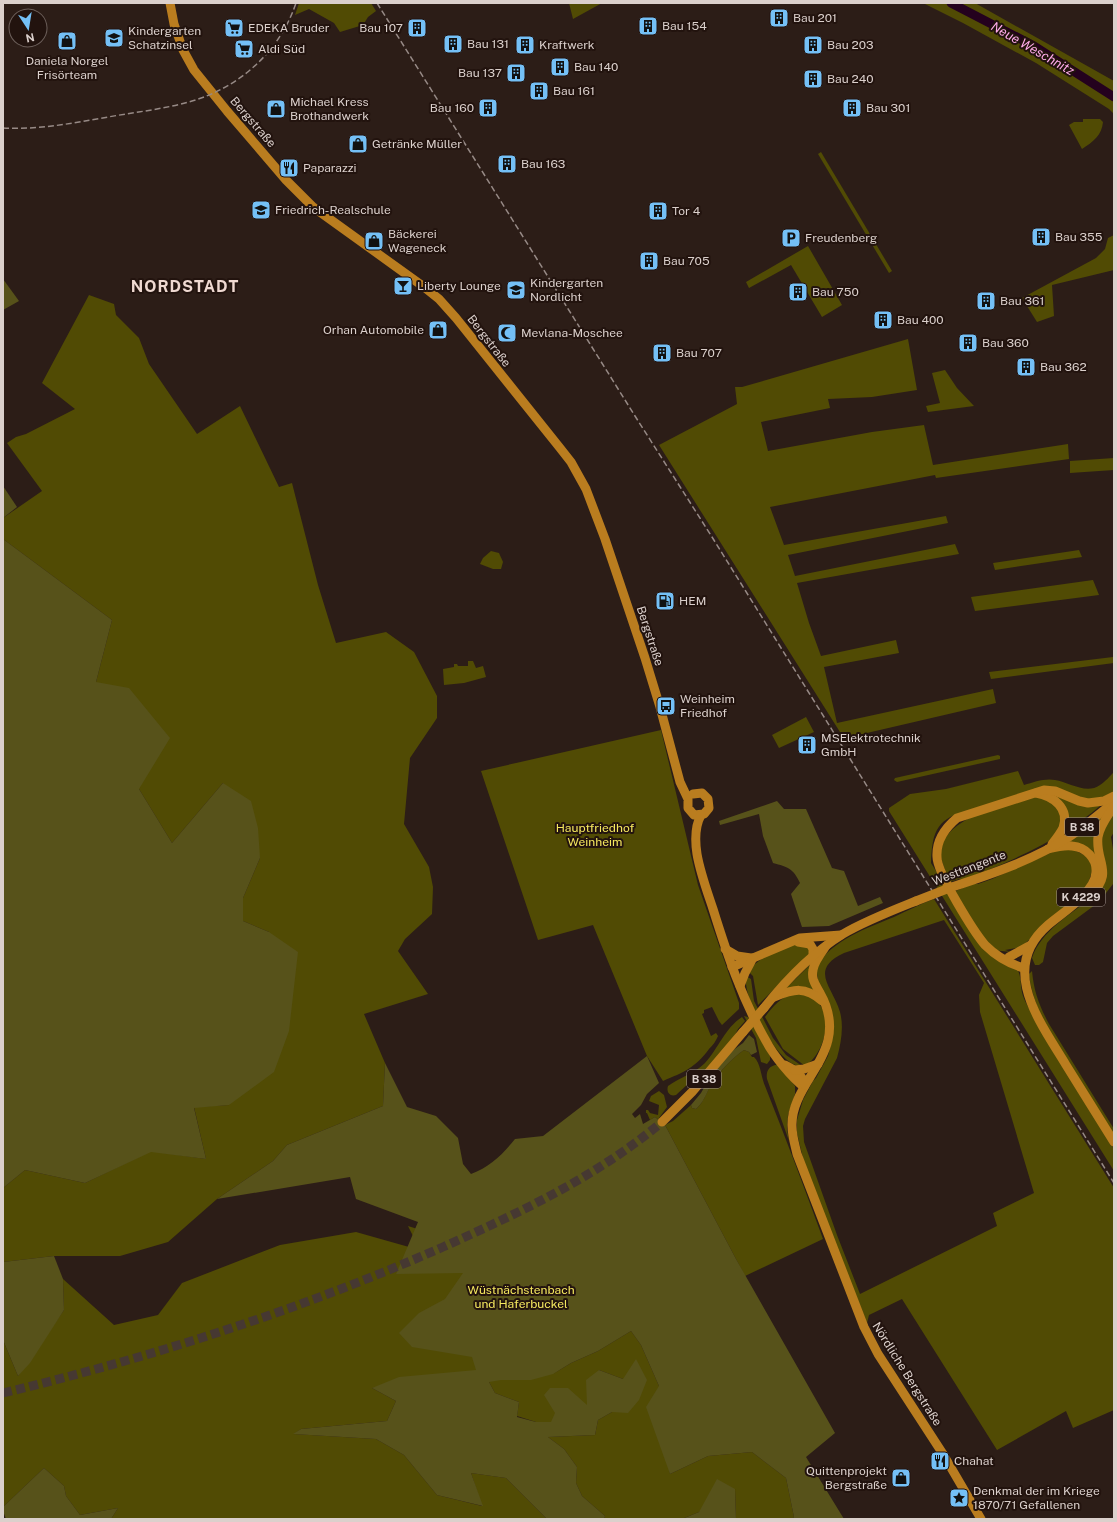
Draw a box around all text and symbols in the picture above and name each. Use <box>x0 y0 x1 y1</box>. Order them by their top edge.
building icon: Bau 201 <box>768 7 790 29</box>
north arrow <box>8 8 48 48</box>
place label: Bau 201 <box>793 11 837 25</box>
building icon: Bau 154 <box>637 15 659 37</box>
supermarket icon: EDEKA Bruder <box>223 17 245 39</box>
building icon: Bau 107 <box>406 17 428 39</box>
place label: Bau 154 <box>662 19 707 33</box>
water label: Neue Weschnitz <box>988 19 1077 78</box>
place label: EDEKA Bruder <box>248 21 330 35</box>
place label: Bau 107 <box>359 21 403 35</box>
place label: Kindergarten Schatzinsel <box>128 24 201 52</box>
school or university icon: Kindergarten Schatzinsel <box>103 27 125 49</box>
shop icon: Daniela Norgel Frisörteam <box>56 30 78 52</box>
text: N <box>25 31 36 45</box>
building icon: Bau 131 <box>442 33 464 55</box>
building icon: Kraftwerk <box>514 34 536 56</box>
building icon: Bau 203 <box>802 34 824 56</box>
place label: Bau 131 <box>467 37 509 51</box>
supermarket icon: Aldi Süd <box>233 38 255 60</box>
place label: Kraftwerk <box>539 38 595 52</box>
place label: Bau 203 <box>827 38 874 52</box>
place label: Aldi Süd <box>258 42 305 56</box>
place label: Daniela Norgel Frisörteam <box>26 54 109 82</box>
building icon: Bau 140 <box>549 56 571 78</box>
place label: Bau 140 <box>574 60 618 74</box>
building icon: Bau 137 <box>505 62 527 84</box>
place label: Bau 137 <box>458 66 502 80</box>
building icon: Bau 240 <box>802 68 824 90</box>
place label: Bau 240 <box>827 72 874 86</box>
building icon: Bau 161 <box>528 80 550 102</box>
place label: Bau 161 <box>553 84 595 98</box>
street label: Bergstraße <box>227 94 279 150</box>
place label: Michael Kress Brothandwerk <box>290 95 369 123</box>
building icon: Bau 160 <box>477 97 499 119</box>
building icon: Bau 301 <box>841 97 863 119</box>
shop icon: Michael Kress Brothandwerk <box>265 98 287 120</box>
place label: Bau 160 <box>430 101 474 115</box>
place label: Bau 301 <box>866 101 910 115</box>
shop icon: Getränke Müller <box>347 133 369 155</box>
place label: Getränke Müller <box>372 137 462 151</box>
building icon: Bau 163 <box>496 153 518 175</box>
restaurant icon: Paparazzi <box>278 157 300 179</box>
place label: Bau 163 <box>521 157 565 171</box>
place label: Paparazzi <box>303 161 357 175</box>
school or university icon: Friedrich-Realschule <box>250 199 272 221</box>
building icon: Tor 4 <box>647 200 669 222</box>
place label: Friedrich-Realschule <box>275 203 391 217</box>
place label: Tor 4 <box>672 204 701 218</box>
building icon: Bau 355 <box>1030 226 1052 248</box>
place label: Bäckerei Wageneck <box>388 227 447 255</box>
parking icon: Freudenberg <box>780 227 802 249</box>
shop icon: Bäckerei Wageneck <box>363 230 385 252</box>
place label: Bau 355 <box>1055 230 1103 244</box>
place label: Freudenberg <box>805 231 877 245</box>
building icon: Bau 705 <box>638 250 660 272</box>
place label: Bau 705 <box>663 254 710 268</box>
bar icon: Liberty Lounge <box>392 275 414 297</box>
place label: Kindergarten Nordlicht <box>530 276 603 304</box>
district label: NORDSTADT <box>131 277 239 296</box>
place label: Liberty Lounge <box>417 279 501 293</box>
school or university icon: Kindergarten Nordlicht <box>505 279 527 301</box>
building icon: Bau 750 <box>787 281 809 303</box>
place label: Bau 750 <box>812 285 859 299</box>
building icon: Bau 361 <box>975 290 997 312</box>
place label: Bau 361 <box>1000 294 1044 308</box>
building icon: Bau 400 <box>872 309 894 331</box>
street label: Bergstraße <box>464 312 514 370</box>
place label: Bau 400 <box>897 313 944 327</box>
shop icon: Orhan Automobile <box>427 319 449 341</box>
mosque icon: Mevlana-Moschee <box>496 322 518 344</box>
place label: Orhan Automobile <box>323 323 424 337</box>
place label: Mevlana-Moschee <box>521 326 623 340</box>
building icon: Bau 360 <box>957 332 979 354</box>
place label: Bau 360 <box>982 336 1029 350</box>
building icon: Bau 707 <box>651 342 673 364</box>
place label: Bau 707 <box>676 346 722 360</box>
building icon: Bau 362 <box>1015 356 1037 378</box>
place label: Bau 362 <box>1040 360 1087 374</box>
fuel station icon: HEM <box>654 590 676 612</box>
place label: HEM <box>679 594 706 608</box>
street label: Bergstraße <box>634 604 666 668</box>
place label: Weinheim Friedhof <box>680 692 735 720</box>
bus stop icon: Weinheim Friedhof <box>655 695 677 717</box>
place label: MSElektrotechnik GmbH <box>821 731 921 759</box>
building icon: MSElektrotechnik GmbH <box>796 734 818 756</box>
road number: B 38 <box>1065 818 1099 836</box>
park label: Hauptfriedhof Weinheim <box>556 821 635 849</box>
street label: Westtangente <box>930 847 1008 888</box>
road number: K 4229 <box>1057 888 1105 906</box>
road number: B 38 <box>687 1070 721 1088</box>
park label: Wüstnächstenbach und Haferbuckel <box>467 1283 575 1311</box>
street label: Nördliche Bergstraße <box>869 1320 945 1428</box>
restaurant icon: Chahat <box>929 1450 951 1472</box>
place label: Chahat <box>954 1454 994 1468</box>
place label: Quittenprojekt Bergstraße <box>806 1464 887 1492</box>
shop icon: Quittenprojekt Bergstraße <box>890 1467 912 1489</box>
place label: Denkmal der im Kriege 1870/71 Gefallenen <box>973 1484 1100 1512</box>
place icon: Denkmal der im Kriege 1870/71 Gefallenen <box>948 1487 970 1509</box>

